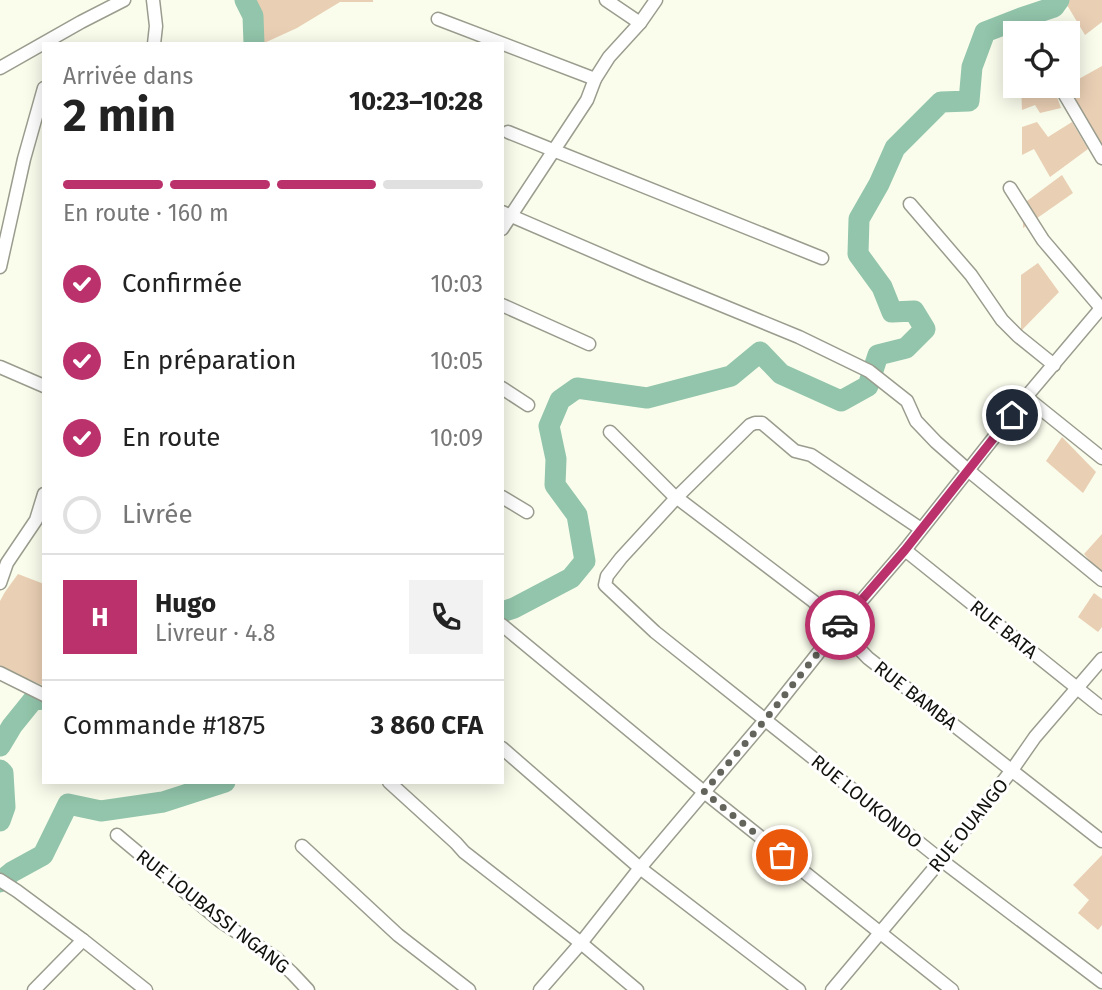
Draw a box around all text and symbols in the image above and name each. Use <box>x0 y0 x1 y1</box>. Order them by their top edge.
map controls <box>1003 21 1080 98</box>
button: locate <box>1003 21 1080 98</box>
text: Arrivée dans <box>63 62 193 90</box>
text: 10:23–10:28 <box>349 86 483 117</box>
text: 2 min <box>63 88 176 143</box>
text: En route · 160 m <box>63 199 229 227</box>
icon: check <box>63 265 101 303</box>
text: Confirmée <box>122 268 242 299</box>
text: 10:03 <box>431 270 483 298</box>
icon: check <box>63 342 101 380</box>
text: En préparation <box>122 345 296 376</box>
text: 10:05 <box>430 347 483 375</box>
pin <box>982 385 1042 445</box>
icon: home <box>993 396 1031 434</box>
icon: check <box>63 419 101 457</box>
text: En route <box>122 422 221 453</box>
text: 10:09 <box>430 424 483 452</box>
text: Livrée <box>122 499 193 530</box>
button: phone <box>409 580 483 654</box>
text: Hugo <box>155 588 216 619</box>
courier <box>805 590 875 660</box>
street label: RUE BATA <box>965 595 1042 664</box>
text: H <box>91 602 109 633</box>
icon: car <box>821 606 859 644</box>
text: Livreur · 4.8 <box>155 619 275 647</box>
street label: RUE BAMBA <box>870 656 962 735</box>
text: Commande #1875 <box>63 710 266 741</box>
text: 3 860 CFA <box>371 710 483 741</box>
street label: RUE LOUKONDO <box>807 750 927 853</box>
street label: RUE OUANGO <box>924 774 1013 877</box>
pin <box>752 825 812 885</box>
icon: bag <box>763 836 801 874</box>
street label: RUE LOUBASSI NGANG <box>132 845 294 978</box>

